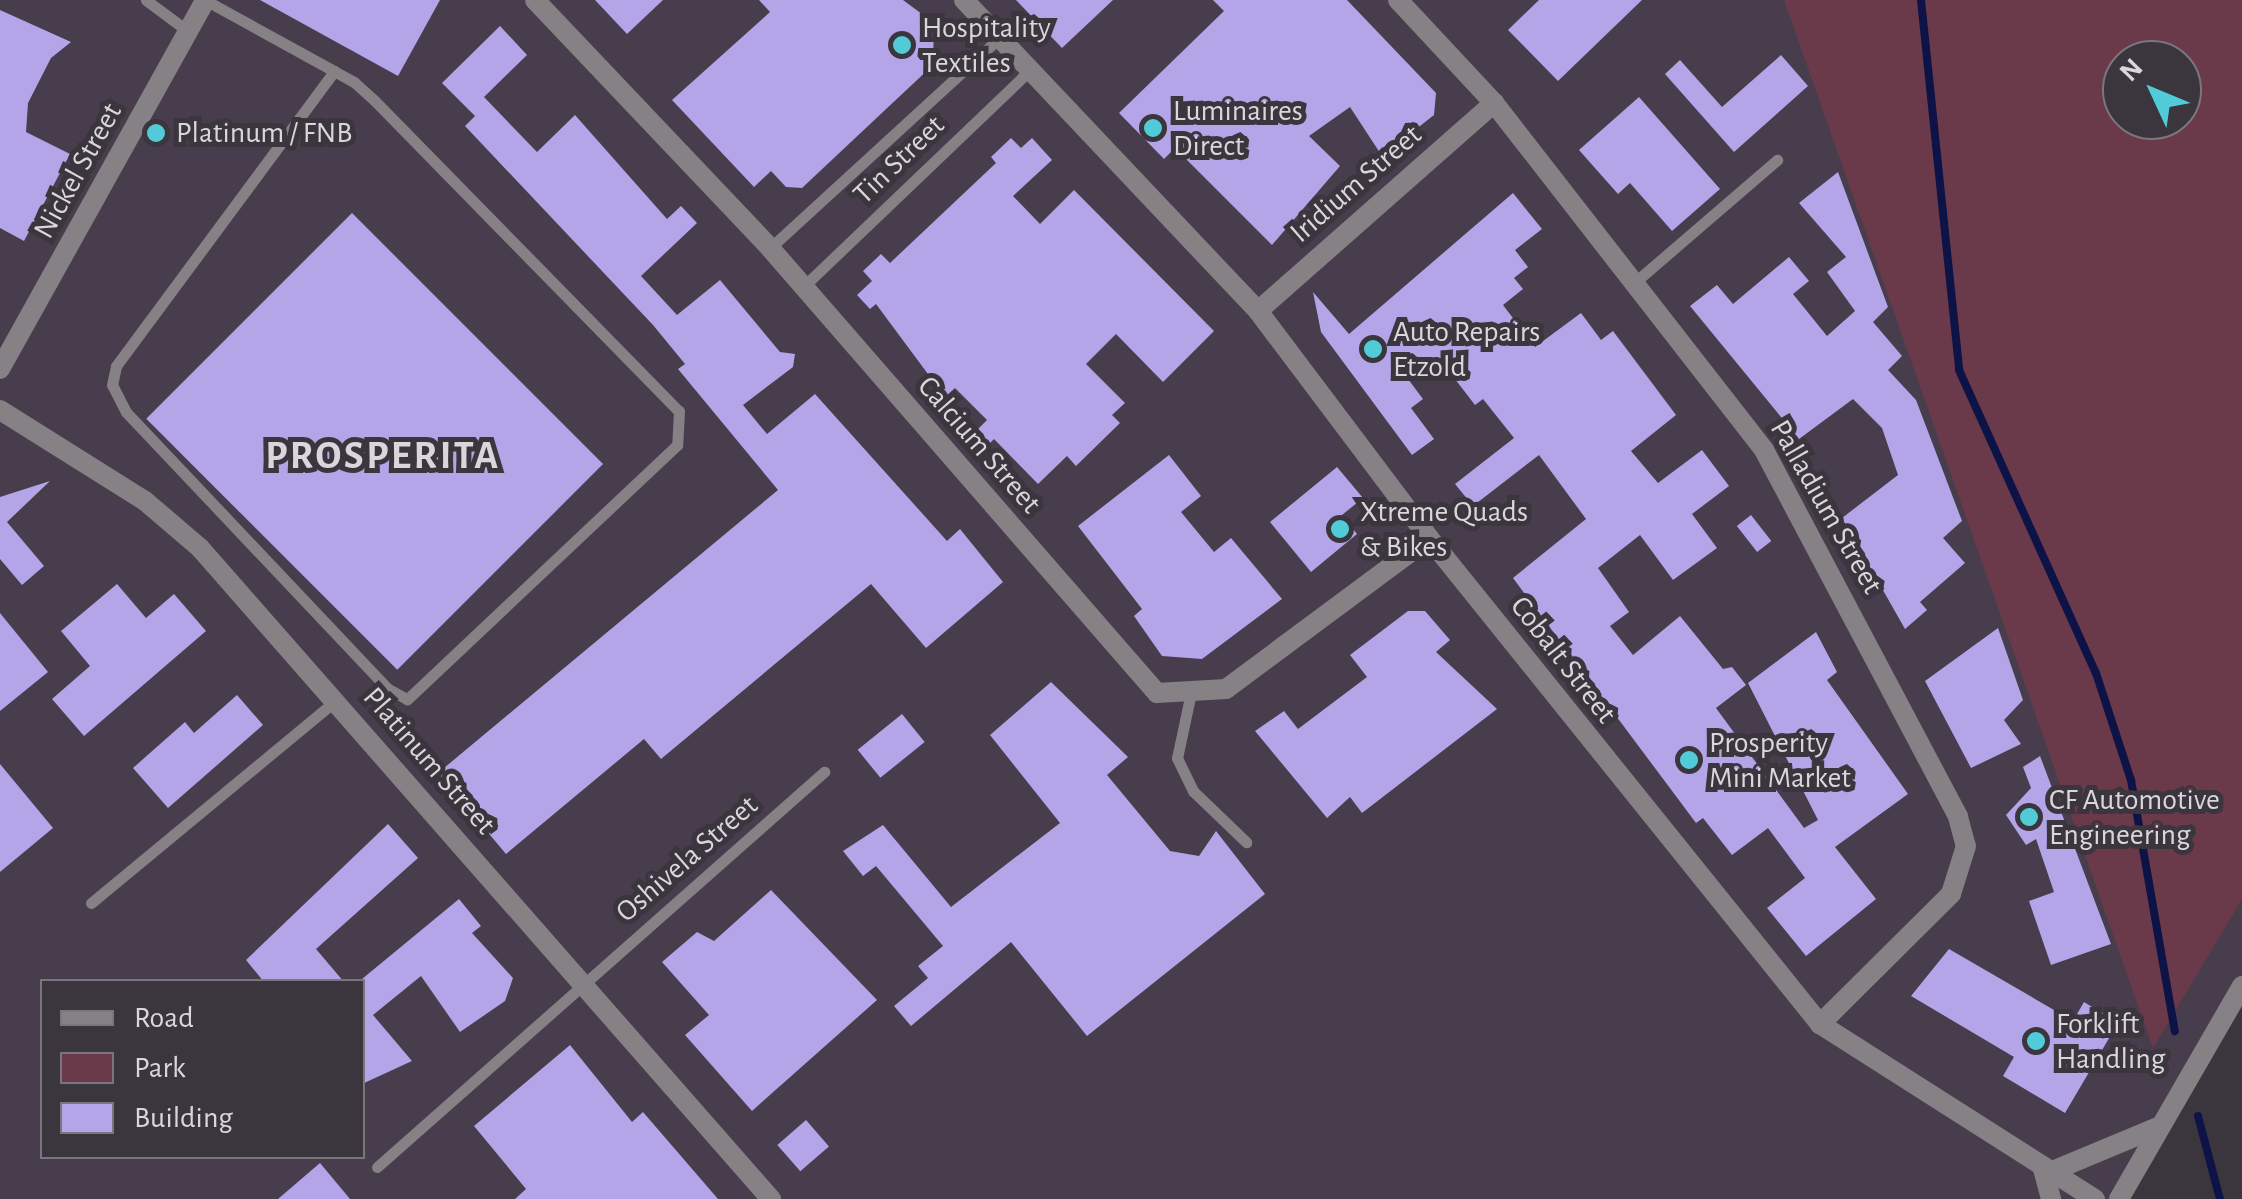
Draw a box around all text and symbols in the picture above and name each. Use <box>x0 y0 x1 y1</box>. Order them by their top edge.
place label: Hospitality Textiles <box>922 10 1051 80</box>
marker: Hospitality Textiles <box>891 34 913 56</box>
north arrow <box>2102 40 2202 140</box>
text: N <box>2115 54 2149 87</box>
place label: Luminaires Direct <box>1173 93 1303 164</box>
street label: Nickel Street <box>26 97 130 245</box>
street label: Tin Street <box>846 108 952 212</box>
place label: Platinum / FNB <box>176 115 352 151</box>
marker: Luminaires Direct <box>1142 117 1164 139</box>
street label: Iridium Street <box>1283 117 1429 251</box>
marker: Platinum / FNB <box>145 122 167 144</box>
place label: Auto Repairs Etzold <box>1393 314 1540 384</box>
marker: Auto Repairs Etzold <box>1362 338 1384 360</box>
street label: Calcium Street <box>910 369 1048 521</box>
street label: Palladium Street <box>1762 414 1890 600</box>
district label: PROSPERITA <box>265 432 501 480</box>
place label: Xtreme Quads & Bikes <box>1360 494 1528 564</box>
marker: Xtreme Quads & Bikes <box>1329 518 1351 540</box>
street label: Cobalt Street <box>1502 589 1624 731</box>
street label: Platinum Street <box>355 680 503 842</box>
place label: Prosperity Mini Market <box>1709 725 1851 796</box>
marker: Prosperity Mini Market <box>1678 749 1700 771</box>
place label: CF Automotive Engineering <box>2049 782 2220 852</box>
street label: Oshivela Street <box>609 788 765 930</box>
marker: CF Automotive Engineering <box>2018 806 2040 828</box>
legend <box>40 979 365 1159</box>
text: Road <box>134 1003 194 1033</box>
place label: Forklift Handling <box>2056 1006 2165 1076</box>
marker: Forklift Handling <box>2025 1030 2047 1052</box>
text: Park <box>134 1053 186 1083</box>
text: Building <box>134 1103 233 1133</box>

